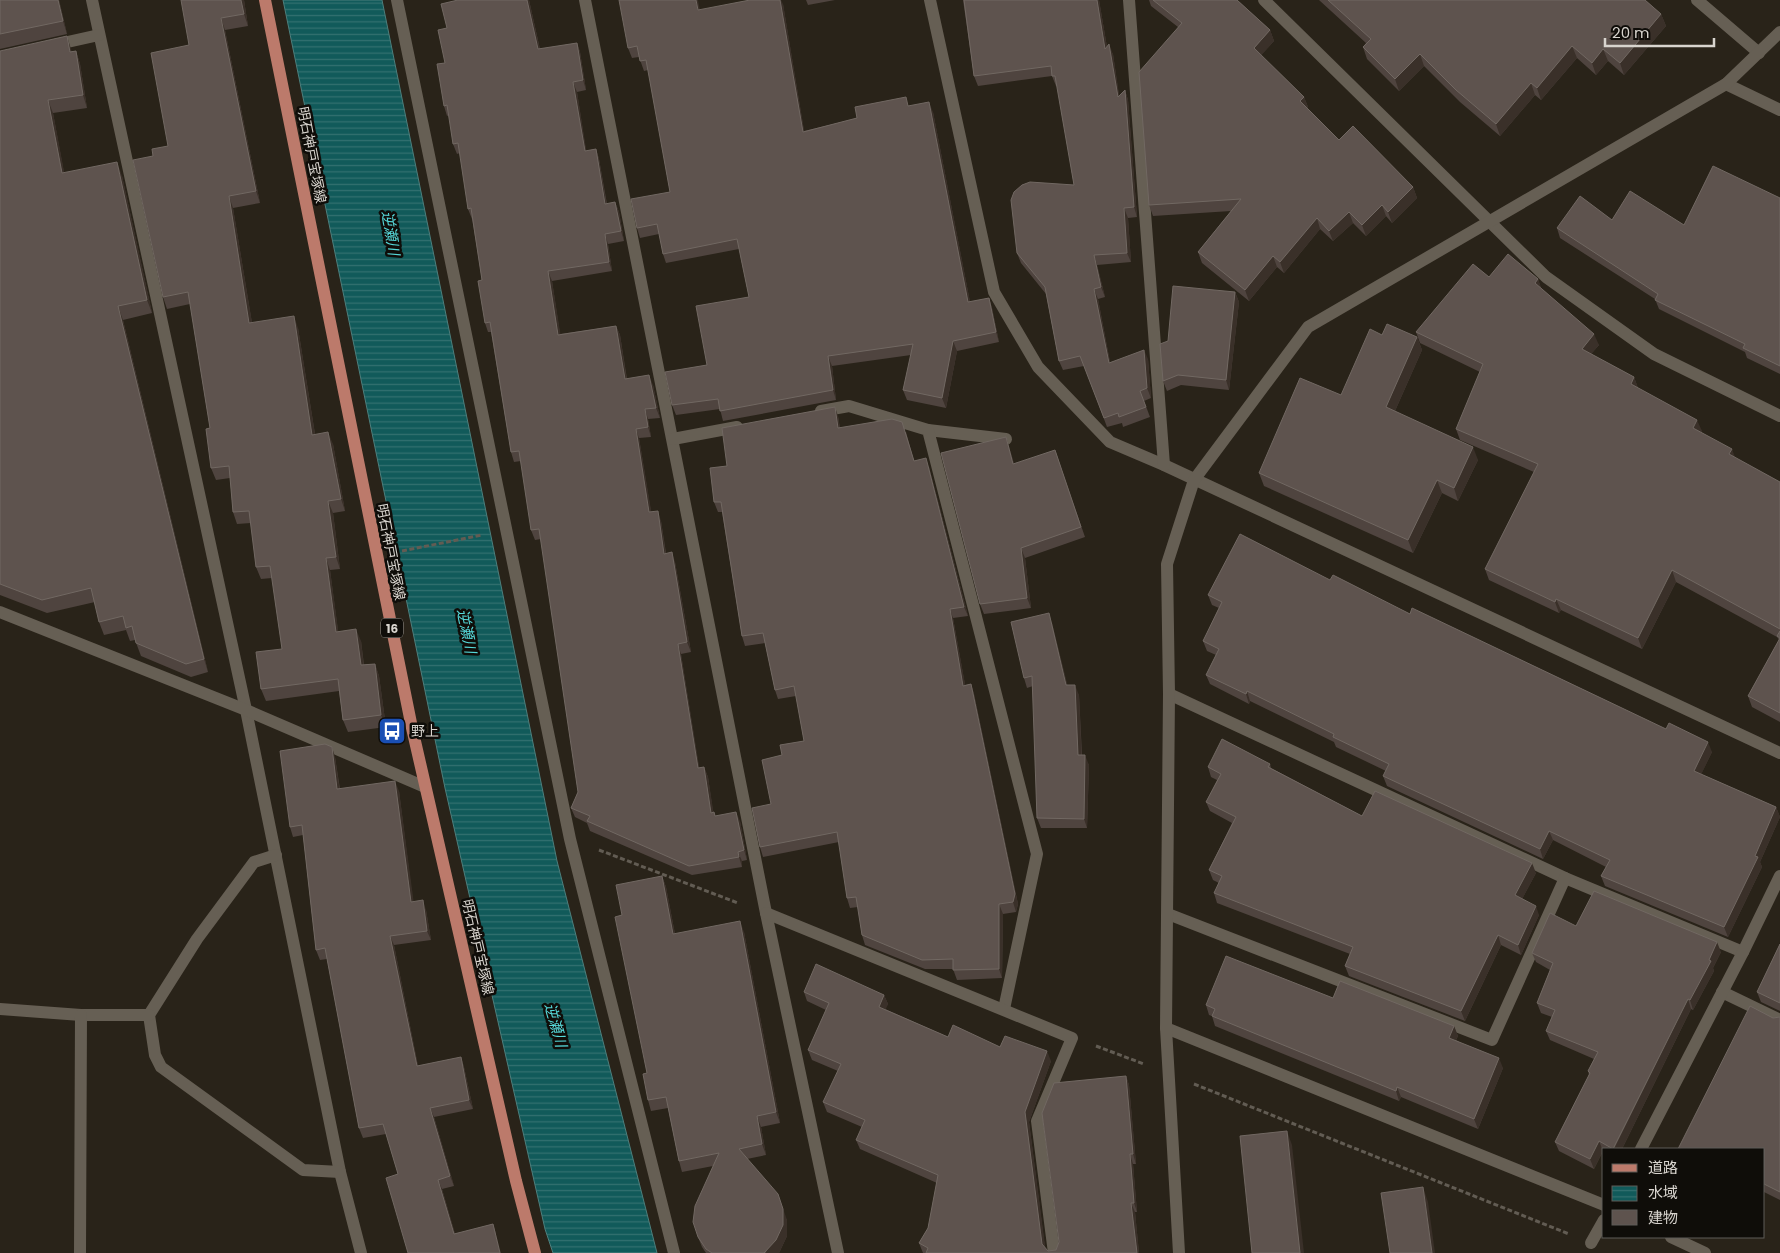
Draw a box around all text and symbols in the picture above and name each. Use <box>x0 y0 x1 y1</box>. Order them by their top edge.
scale bar <box>1605 15 1714 47</box>
text: 20 m <box>1612 22 1650 43</box>
street label: 明石神戸宝塚線 <box>293 105 331 205</box>
water label: 逆瀬川 <box>377 209 405 259</box>
street label: 明石神戸宝塚線 <box>372 502 410 602</box>
water label: 逆瀬川 <box>452 607 482 657</box>
road number: 16 <box>381 618 403 638</box>
bus stop icon: 野上 <box>377 716 407 746</box>
place label: 野上 <box>411 721 439 741</box>
street label: 明石神戸宝塚線 <box>457 897 499 997</box>
water label: 逆瀬川 <box>540 1001 572 1051</box>
legend <box>1602 1148 1765 1238</box>
text: 道路 <box>1648 1157 1678 1178</box>
text: 水域 <box>1648 1182 1678 1203</box>
text: 建物 <box>1648 1207 1678 1228</box>

